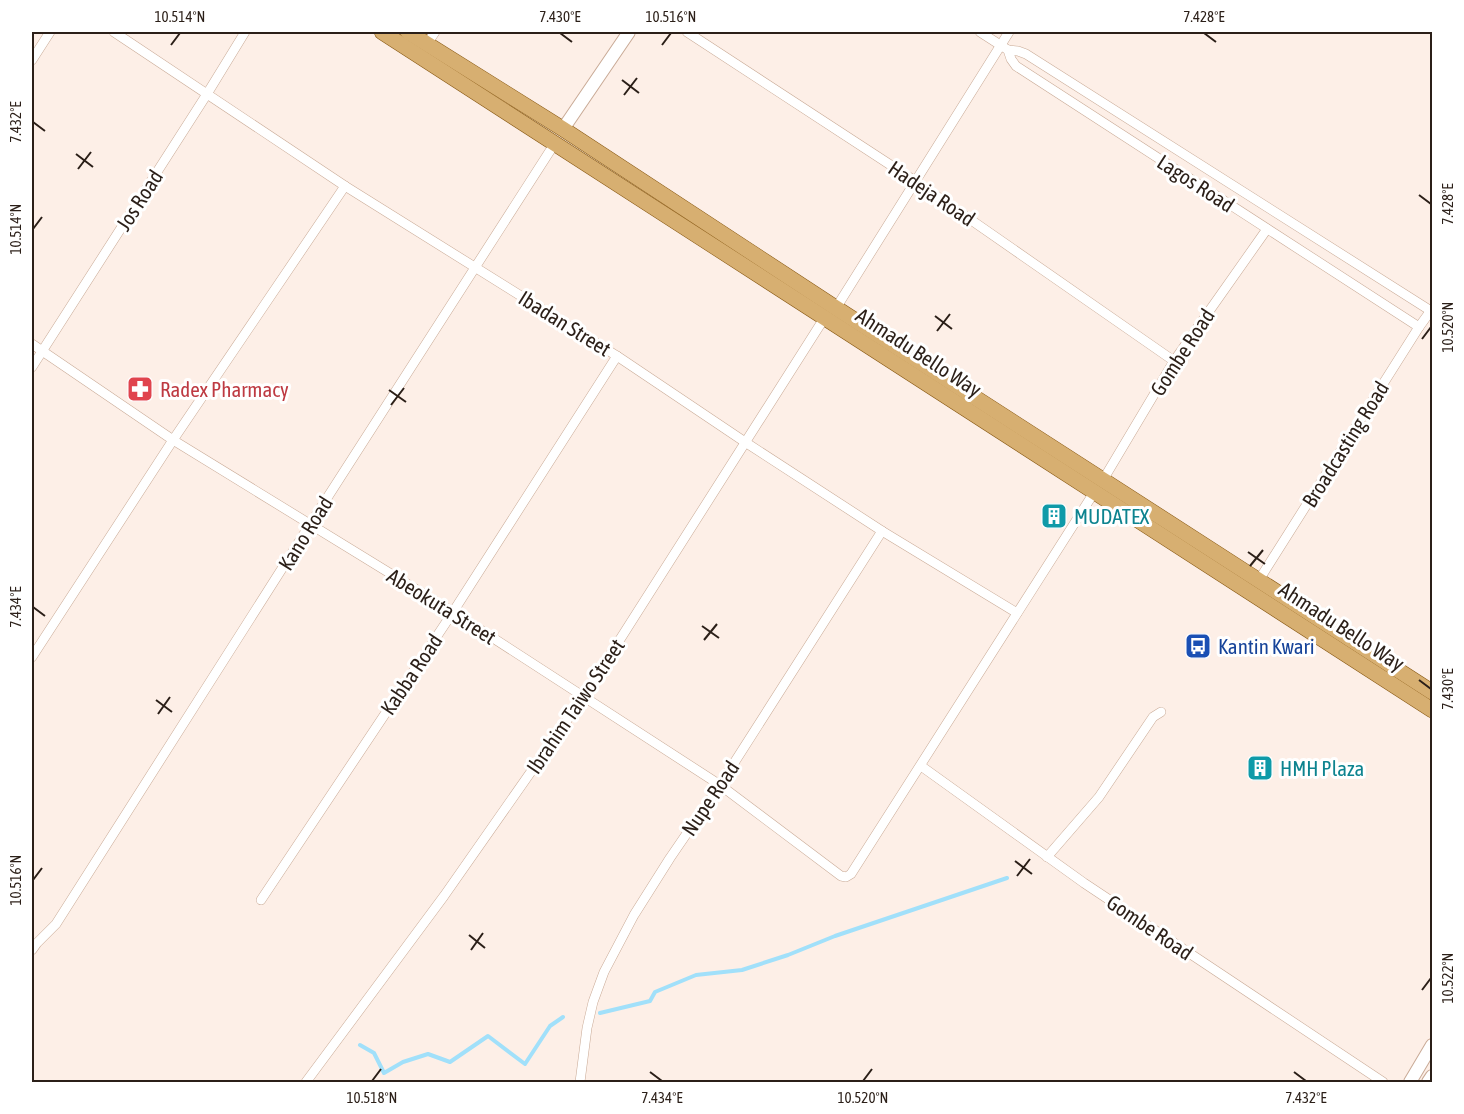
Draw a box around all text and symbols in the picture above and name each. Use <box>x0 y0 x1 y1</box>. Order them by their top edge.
text: 10.514°N <box>155 8 205 25</box>
text: 7.430°E <box>539 8 581 25</box>
text: 10.516°N <box>646 8 696 25</box>
text: 7.428°E <box>1183 8 1225 25</box>
text: 7.432°E <box>7 101 24 143</box>
street label: Lagos Road <box>1153 149 1239 217</box>
street label: Hadeja Road <box>884 155 980 231</box>
street label: Jos Road <box>111 165 167 235</box>
text: 7.428°E <box>1439 183 1456 225</box>
text: 10.514°N <box>7 204 24 254</box>
street label: Ibadan Street <box>515 285 615 361</box>
text: 10.520°N <box>1439 302 1456 352</box>
street label: Ahmadu Bello Way <box>852 303 986 402</box>
street label: Gombe Road <box>1145 304 1219 400</box>
pharmacy icon: Radex Pharmacy <box>125 374 155 404</box>
place label: Radex Pharmacy <box>160 377 289 401</box>
street label: Broadcasting Road <box>1297 377 1393 511</box>
street label: Kano Road <box>273 492 337 574</box>
building icon: MUDATEX <box>1039 501 1069 531</box>
place label: MUDATEX <box>1074 504 1150 528</box>
street label: Abeokuta Street <box>383 563 501 649</box>
street label: Ahmadu Bello Way <box>1275 577 1409 676</box>
text: 7.434°E <box>7 586 24 628</box>
street label: Kabba Road <box>375 629 447 719</box>
bus stop icon: Kantin Kwari <box>1183 631 1213 661</box>
street label: Ibrahim Taiwo Street <box>521 634 629 778</box>
place label: Kantin Kwari <box>1218 634 1315 658</box>
text: 7.430°E <box>1439 668 1456 710</box>
building icon: HMH Plaza <box>1245 753 1275 783</box>
street label: Nupe Road <box>676 756 744 840</box>
place label: HMH Plaza <box>1280 756 1364 780</box>
text: 10.516°N <box>7 855 24 905</box>
street label: Gombe Road <box>1102 889 1198 965</box>
text: 10.522°N <box>1439 953 1456 1003</box>
text: 10.518°N <box>347 1089 397 1106</box>
text: 7.434°E <box>641 1089 683 1106</box>
text: 10.520°N <box>838 1089 888 1106</box>
text: 7.432°E <box>1285 1089 1327 1106</box>

